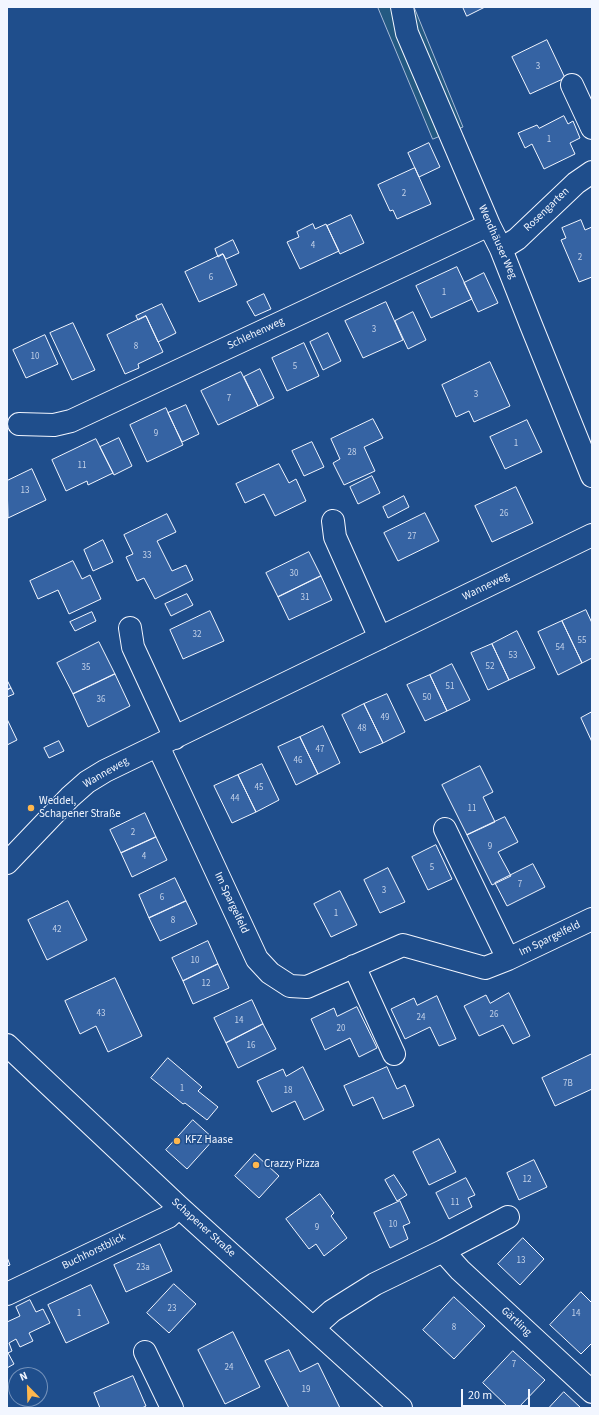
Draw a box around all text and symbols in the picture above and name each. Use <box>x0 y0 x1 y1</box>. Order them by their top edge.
house number: 3 <box>536 62 540 72</box>
house number: 1 <box>547 135 551 145</box>
street label: Rosengarten <box>522 185 572 235</box>
house number: 2 <box>402 189 406 199</box>
street label: Wendhäuser Weg <box>475 203 519 281</box>
house number: 4 <box>311 241 315 251</box>
house number: 2 <box>578 253 582 263</box>
house number: 6 <box>209 273 213 283</box>
house number: 1 <box>442 288 446 298</box>
street label: Schlehenweg <box>225 315 287 353</box>
house number: 3 <box>372 325 376 335</box>
house number: 8 <box>134 342 138 352</box>
house number: 10 <box>31 352 39 362</box>
house number: 5 <box>293 362 297 372</box>
house number: 3 <box>474 390 478 400</box>
house number: 7 <box>227 394 231 404</box>
house number: 9 <box>154 429 158 439</box>
house number: 1 <box>514 439 518 449</box>
house number: 28 <box>348 448 356 458</box>
house number: 11 <box>78 461 86 471</box>
house number: 13 <box>21 486 29 496</box>
house number: 26 <box>500 509 508 519</box>
house number: 27 <box>408 532 416 542</box>
house number: 33 <box>143 551 151 561</box>
house number: 30 <box>290 569 298 579</box>
street label: Wanneweg <box>460 570 512 604</box>
house number: 31 <box>301 593 309 603</box>
house number: 32 <box>193 630 201 640</box>
house number: 55 <box>578 636 586 646</box>
house number: 54 <box>556 643 564 653</box>
house number: 53 <box>509 651 517 661</box>
house number: 52 <box>486 662 494 672</box>
house number: 35 <box>82 663 90 673</box>
house number: 51 <box>446 682 454 692</box>
house number: 50 <box>423 693 431 703</box>
house number: 36 <box>97 695 105 705</box>
house number: 49 <box>381 713 389 723</box>
house number: 48 <box>358 724 366 734</box>
house number: 47 <box>316 745 324 755</box>
street label: Wanneweg <box>81 755 131 791</box>
house number: 46 <box>294 756 302 766</box>
house number: 45 <box>255 783 263 793</box>
house number: 44 <box>231 794 239 804</box>
place label: Weddel, Schapener Straße <box>39 795 121 821</box>
marker: Weddel, Schapener Straße <box>26 803 36 813</box>
house number: 11 <box>468 804 476 814</box>
house number: 2 <box>131 828 135 838</box>
house number: 9 <box>488 842 492 852</box>
house number: 4 <box>142 852 146 862</box>
house number: 5 <box>430 863 434 873</box>
street label: Im Spargelfeld <box>211 870 251 936</box>
house number: 7 <box>518 880 522 890</box>
house number: 3 <box>382 886 386 896</box>
house number: 6 <box>160 893 164 903</box>
house number: 1 <box>334 909 338 919</box>
house number: 8 <box>171 916 175 926</box>
street label: Im Spargelfeld <box>517 919 583 959</box>
house number: 42 <box>53 925 61 935</box>
house number: 10 <box>191 956 199 966</box>
house number: 12 <box>202 979 210 989</box>
house number: 43 <box>97 1009 105 1019</box>
house number: 26 <box>490 1010 498 1020</box>
house number: 24 <box>417 1013 425 1023</box>
house number: 14 <box>235 1016 243 1026</box>
house number: 20 <box>337 1024 345 1034</box>
house number: 16 <box>247 1041 255 1051</box>
house number: 7B <box>563 1079 573 1089</box>
house number: 1 <box>180 1084 184 1094</box>
house number: 18 <box>284 1086 292 1096</box>
place label: KFZ Haase <box>185 1134 233 1148</box>
marker: KFZ Haase <box>172 1136 182 1146</box>
place label: Crazzy Pizza <box>264 1158 320 1172</box>
marker: Crazzy Pizza <box>251 1160 261 1170</box>
house number: 12 <box>523 1175 531 1185</box>
street label: Schapener Straße <box>168 1196 238 1260</box>
house number: 11 <box>451 1198 459 1208</box>
house number: 10 <box>389 1220 397 1230</box>
house number: 9 <box>315 1223 319 1233</box>
street label: Buchhorstblick <box>60 1231 128 1273</box>
house number: 13 <box>517 1256 525 1266</box>
house number: 23a <box>136 1263 150 1273</box>
house number: 23 <box>168 1304 176 1314</box>
street label: Gärtling <box>498 1305 534 1339</box>
house number: 1 <box>77 1309 81 1319</box>
house number: 14 <box>572 1309 580 1319</box>
house number: 8 <box>452 1323 456 1333</box>
house number: 7 <box>512 1360 516 1370</box>
house number: 24 <box>225 1363 233 1373</box>
north arrow <box>8 1367 48 1407</box>
text: N <box>17 1368 30 1385</box>
scale bar <box>463 1381 532 1407</box>
house number: 19 <box>302 1385 310 1395</box>
text: 20 m <box>468 1387 492 1404</box>

